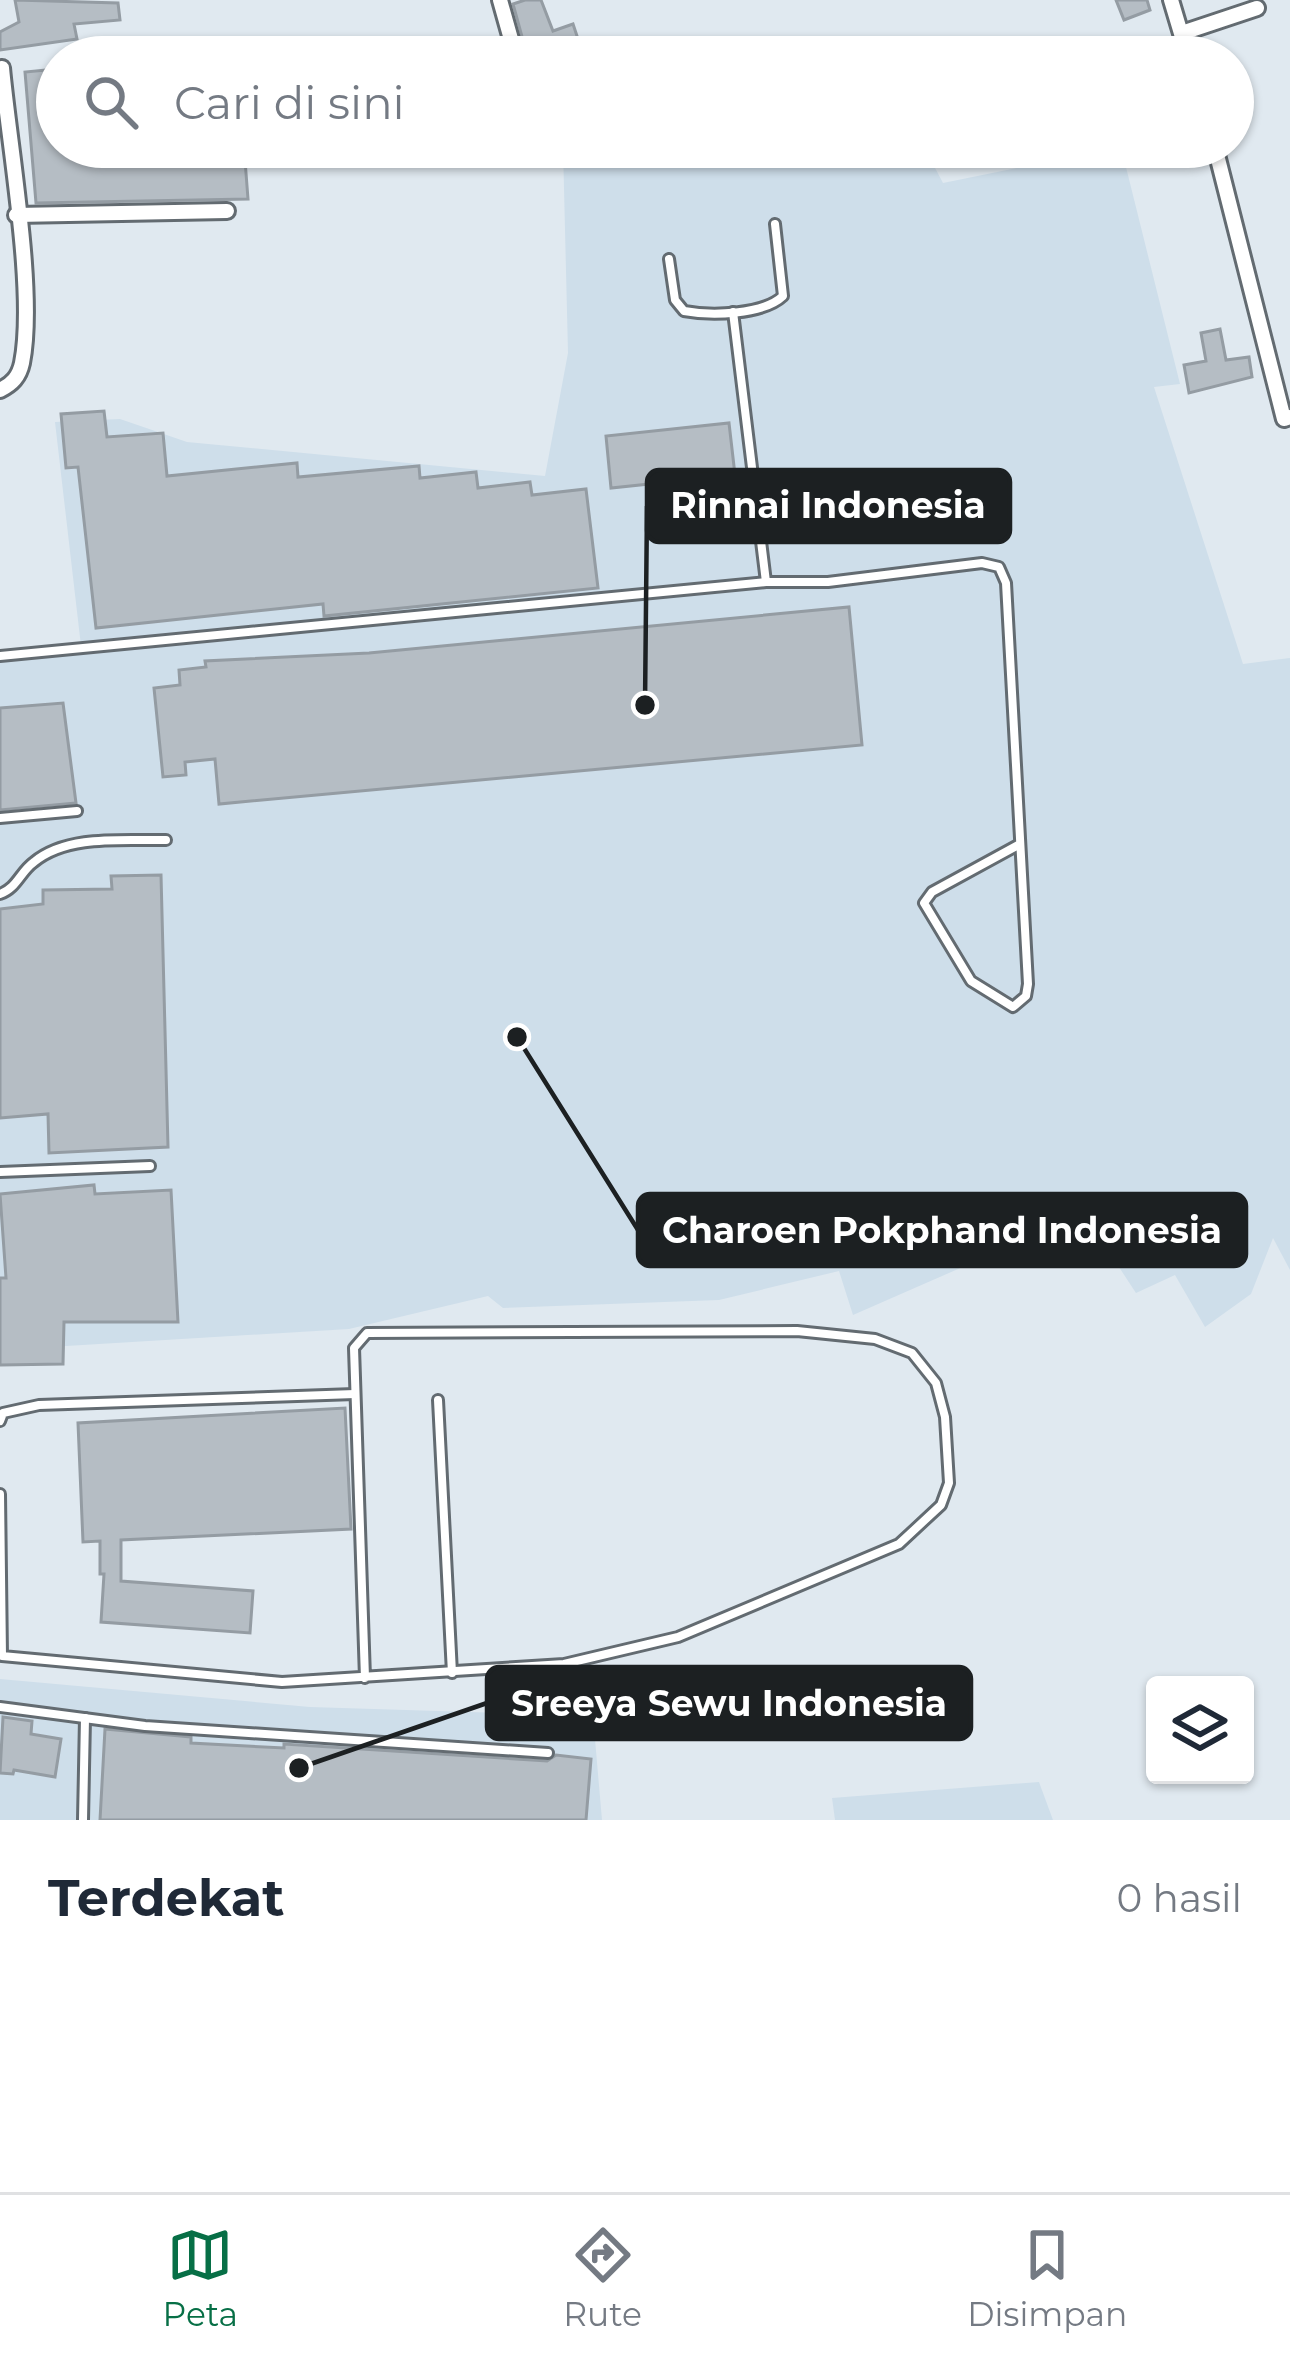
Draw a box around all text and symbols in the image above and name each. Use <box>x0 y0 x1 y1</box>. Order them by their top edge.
search box <box>36 36 1254 168</box>
icon: search <box>78 69 144 135</box>
text: Cari di sini <box>174 75 405 130</box>
callout: Rinnai Indonesia <box>647 470 1010 542</box>
text: Rinnai Indonesia <box>670 483 986 527</box>
callout: Charoen Pokphand Indonesia <box>638 1194 1246 1266</box>
text: Charoen Pokphand Indonesia <box>662 1208 1222 1252</box>
callout: Sreeya Sewu Indonesia <box>487 1667 971 1739</box>
map controls <box>1146 1676 1254 1784</box>
button: layers <box>1146 1676 1254 1784</box>
text: Sreeya Sewu Indonesia <box>511 1681 947 1725</box>
text: Terdekat <box>48 1867 284 1929</box>
text: 0 hasil <box>1117 1874 1242 1922</box>
tab: Peta <box>163 2222 238 2334</box>
tab: Rute <box>563 2222 642 2334</box>
tab: Disimpan <box>967 2222 1127 2334</box>

